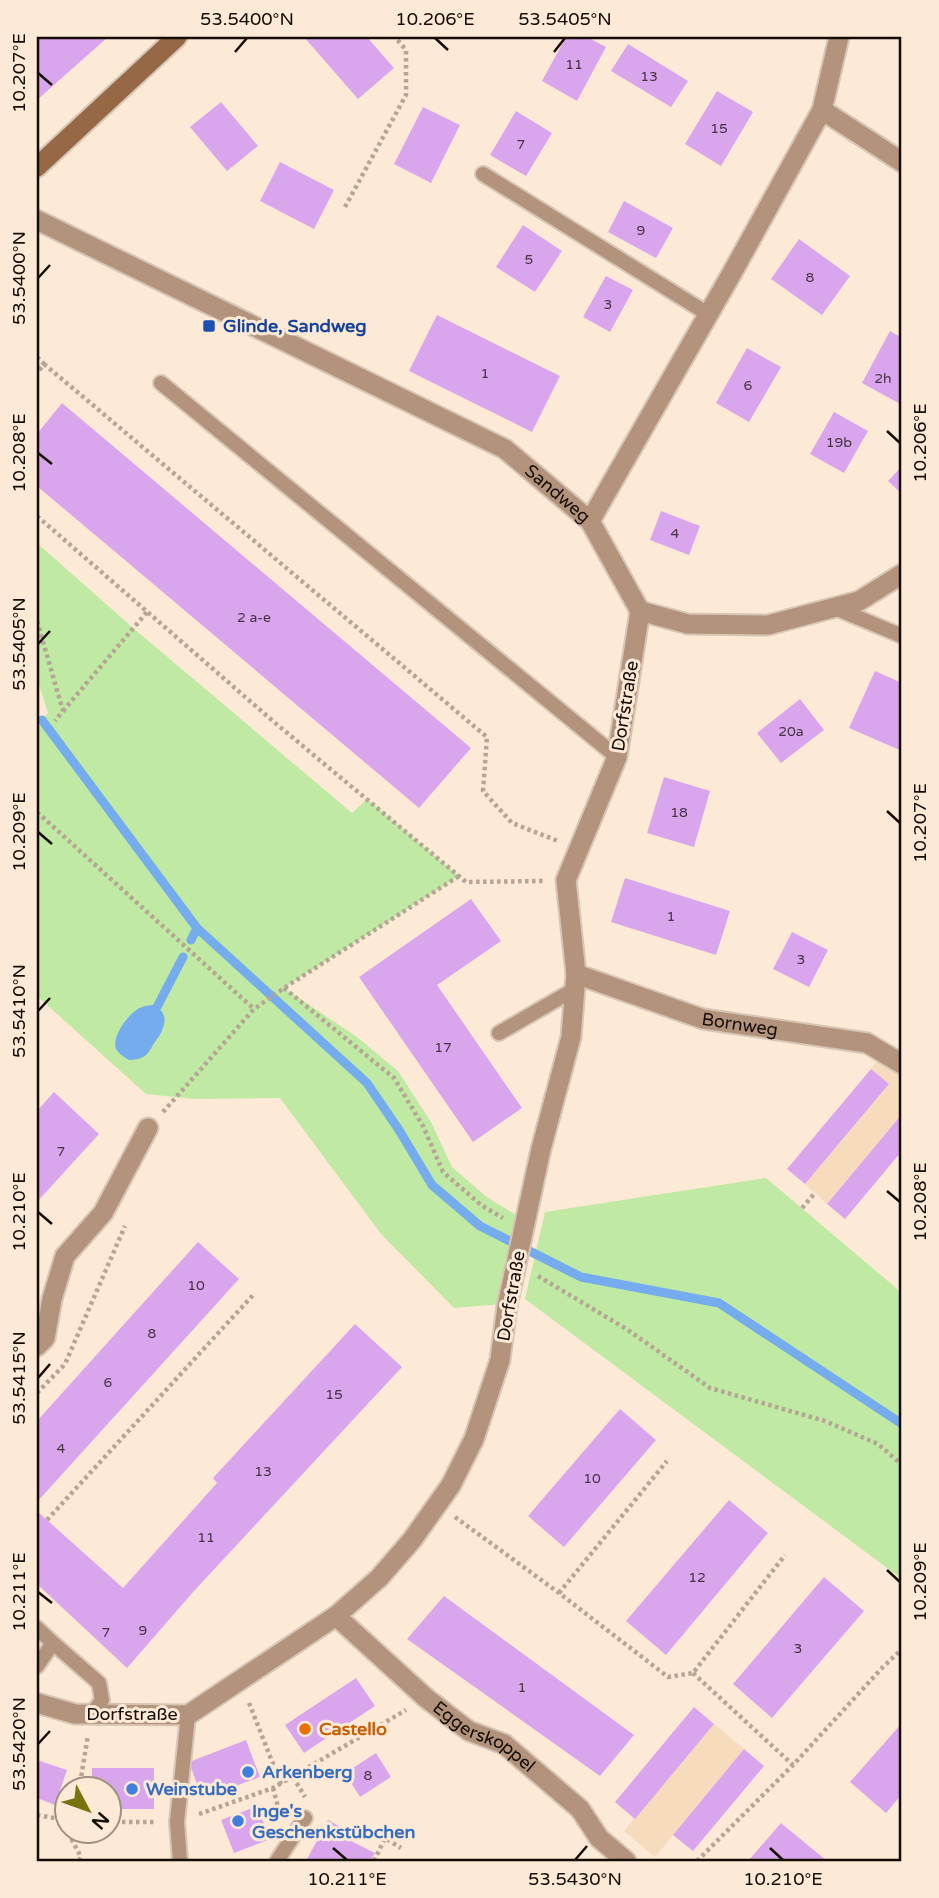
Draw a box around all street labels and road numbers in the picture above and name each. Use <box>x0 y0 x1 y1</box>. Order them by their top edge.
street label: Sandweg <box>520 460 595 528</box>
street label: Dorfstraße <box>607 659 643 753</box>
street label: Bornweg <box>700 1008 779 1041</box>
street label: Dorfstraße <box>492 1249 530 1343</box>
street label: Eggerskoppel <box>428 1696 540 1777</box>
street label: Dorfstraße <box>86 1703 178 1725</box>

